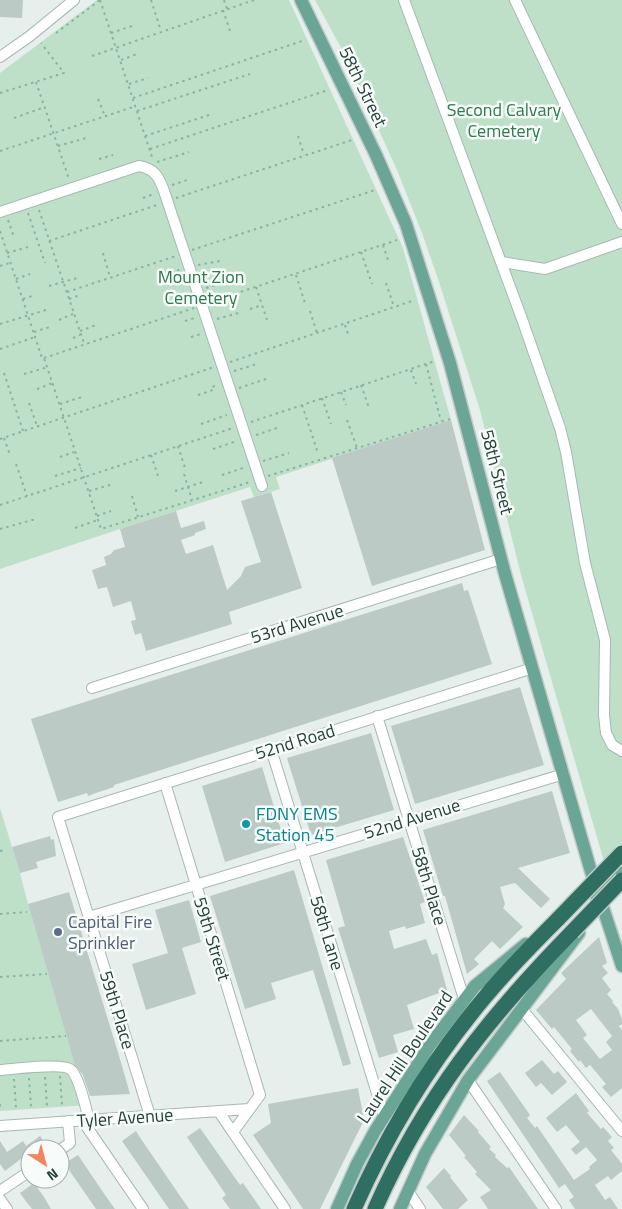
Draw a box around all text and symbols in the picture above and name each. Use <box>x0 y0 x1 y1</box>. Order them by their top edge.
street label: 58th Street <box>332 42 395 132</box>
park label: Second Calvary Cemetery <box>447 96 562 144</box>
park label: Mount Zion Cemetery <box>158 263 244 311</box>
street label: 58th Street <box>474 427 521 518</box>
street label: 53rd Avenue <box>247 597 347 650</box>
street label: 52nd Road <box>252 717 338 766</box>
street label: 52nd Avenue <box>360 791 463 846</box>
place label: FDNY EMS Station 45 <box>256 800 338 848</box>
marker: FDNY EMS Station 45 <box>240 818 252 830</box>
street label: 58th Place <box>405 843 454 928</box>
street label: 58th Lane <box>303 892 352 973</box>
street label: 59th Street <box>187 894 238 985</box>
place label: Capital Fire Sprinkler <box>68 908 152 956</box>
marker: Capital Fire Sprinkler <box>52 926 64 938</box>
street label: 59th Place <box>93 967 142 1052</box>
street label: Laurel Hill Boulevard <box>350 985 459 1129</box>
street label: Tyler Avenue <box>76 1101 174 1134</box>
north arrow <box>20 1139 70 1189</box>
text: N <box>43 1164 63 1186</box>

